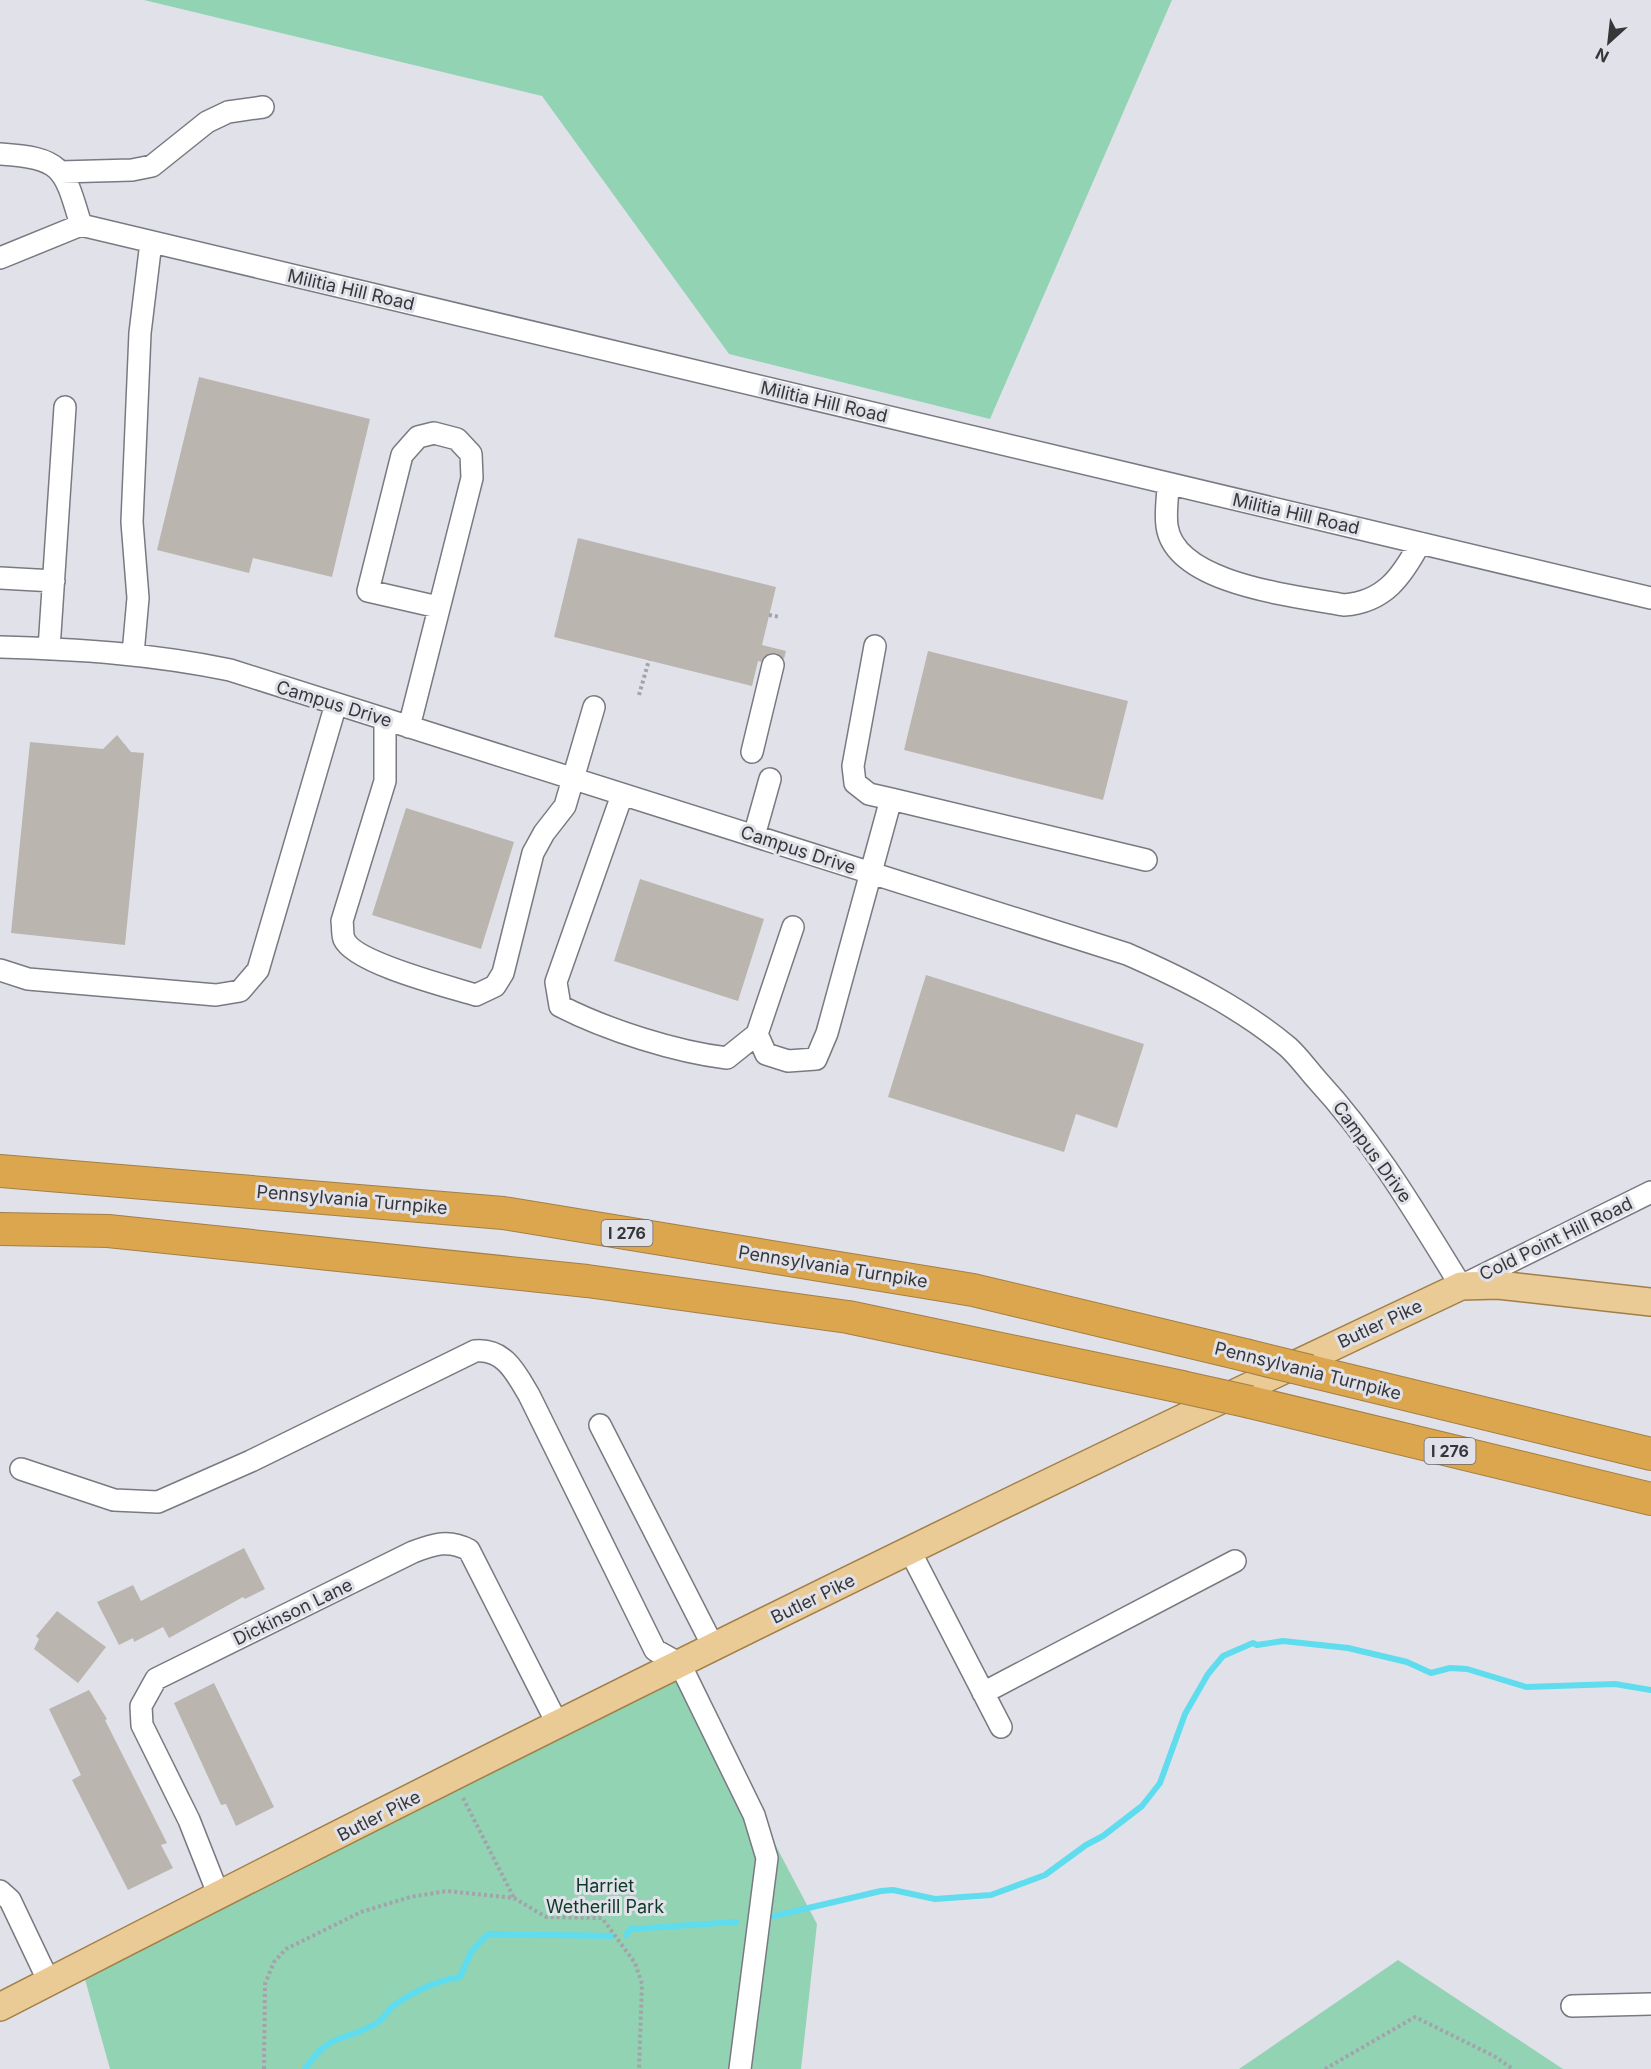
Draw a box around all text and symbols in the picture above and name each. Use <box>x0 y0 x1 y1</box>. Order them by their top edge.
north arrow <box>1579 12 1639 72</box>
text: N <box>1592 44 1612 67</box>
street label: Militia Hill Road <box>286 265 417 314</box>
street label: Militia Hill Road <box>759 377 890 426</box>
street label: Militia Hill Road <box>1231 489 1362 538</box>
street label: Campus Drive <box>274 676 395 731</box>
street label: Campus Drive <box>738 821 858 878</box>
street label: Campus Drive <box>1329 1097 1416 1206</box>
street label: Pennsylvania Turnpike <box>256 1181 448 1218</box>
street label: Cold Point Hill Road <box>1476 1192 1636 1285</box>
road number: I 276 <box>602 1220 652 1246</box>
street label: Pennsylvania Turnpike <box>737 1241 929 1292</box>
street label: Butler Pike <box>1334 1295 1425 1352</box>
street label: Pennsylvania Turnpike <box>1213 1337 1404 1404</box>
road number: I 276 <box>1424 1438 1476 1464</box>
street label: Butler Pike <box>767 1569 858 1628</box>
street label: Dickinson Lane <box>230 1574 356 1649</box>
street label: Butler Pike <box>334 1786 424 1846</box>
park label: Harriet Wetherill Park <box>546 1875 664 1917</box>

